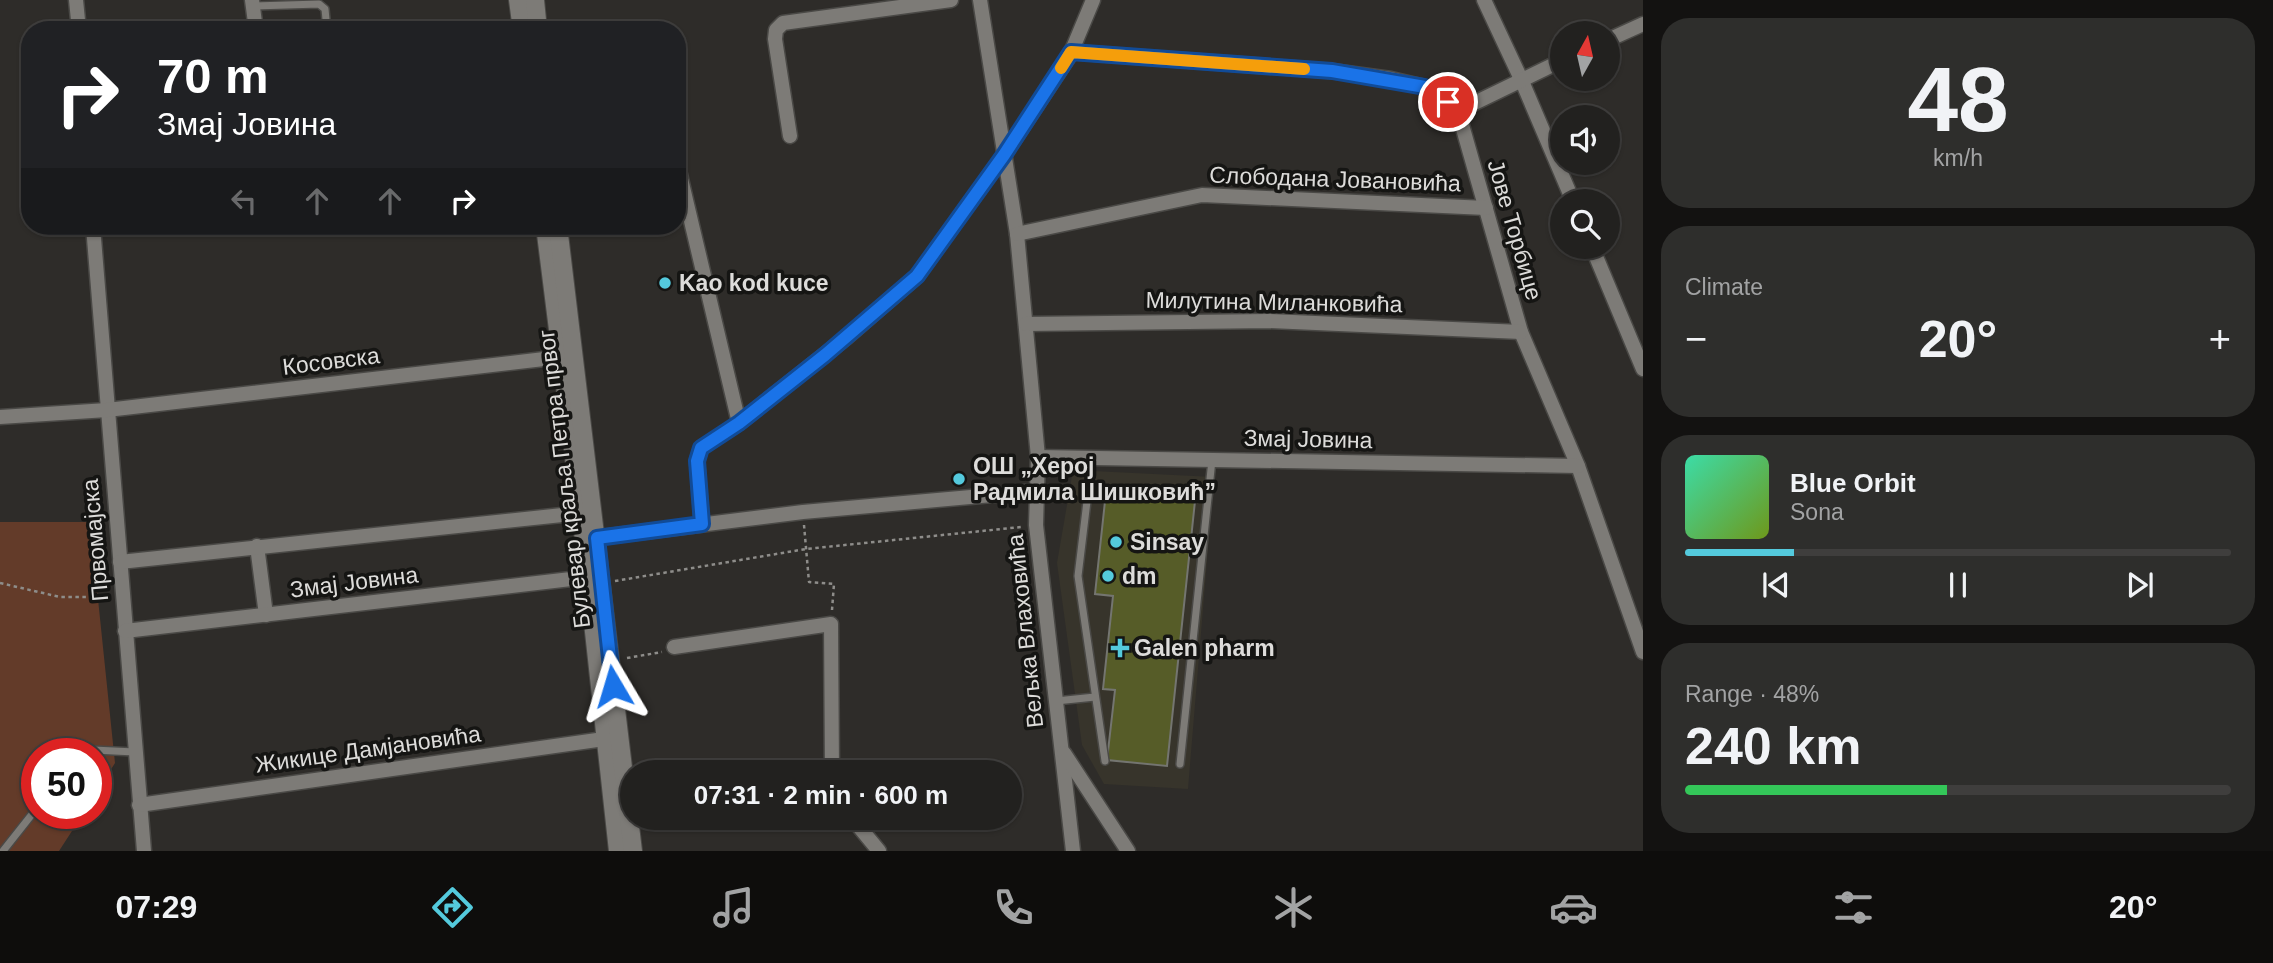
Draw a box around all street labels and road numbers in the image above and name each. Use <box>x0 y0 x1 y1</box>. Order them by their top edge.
street label: Јове Торбице <box>1483 157 1547 303</box>
street label: Слободана Јовановића <box>1209 162 1461 196</box>
street label: Милутина Миланковића <box>1145 287 1403 317</box>
street label: Булевар краља Петра првог <box>533 328 595 630</box>
street label: Косовска <box>281 342 381 380</box>
street label: Змај Јовина <box>1243 425 1373 453</box>
street label: Првомајска <box>77 478 113 602</box>
street label: Вељка Влаховића <box>1002 532 1048 729</box>
street label: Змај Јовина <box>288 561 420 603</box>
street label: Жикице Дамјановића <box>254 720 483 778</box>

